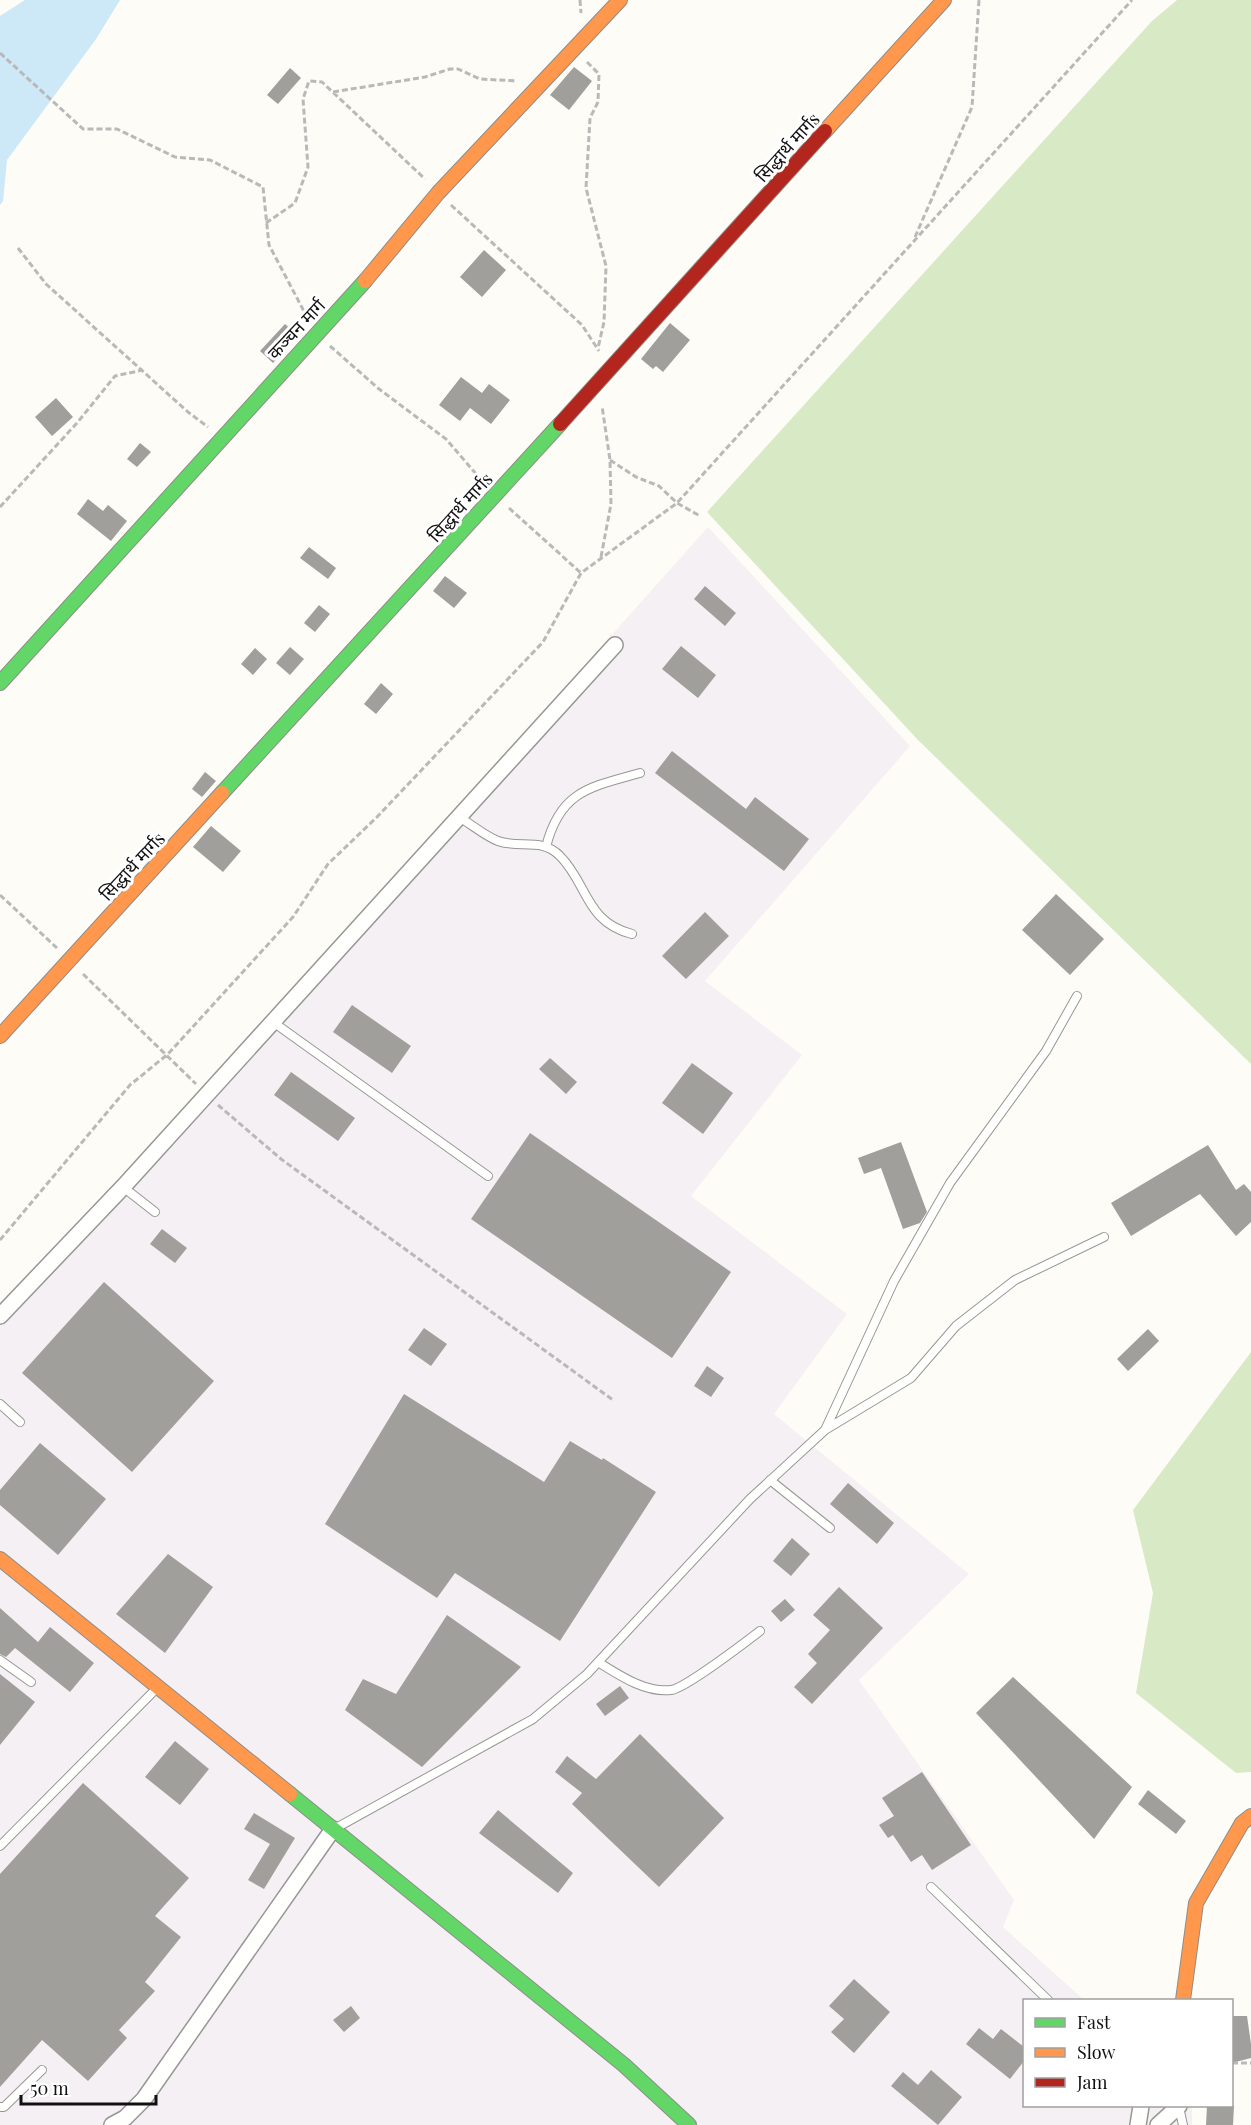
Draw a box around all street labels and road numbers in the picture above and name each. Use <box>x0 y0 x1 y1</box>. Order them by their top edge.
street label: सिद्धार्थ मार्गs <box>749 107 825 187</box>
street label: कञ्चन मार्ग <box>262 293 331 364</box>
street label: सिद्धार्थ मार्गs <box>422 467 498 547</box>
street label: सिद्धार्थ मार्गs <box>94 827 170 905</box>

